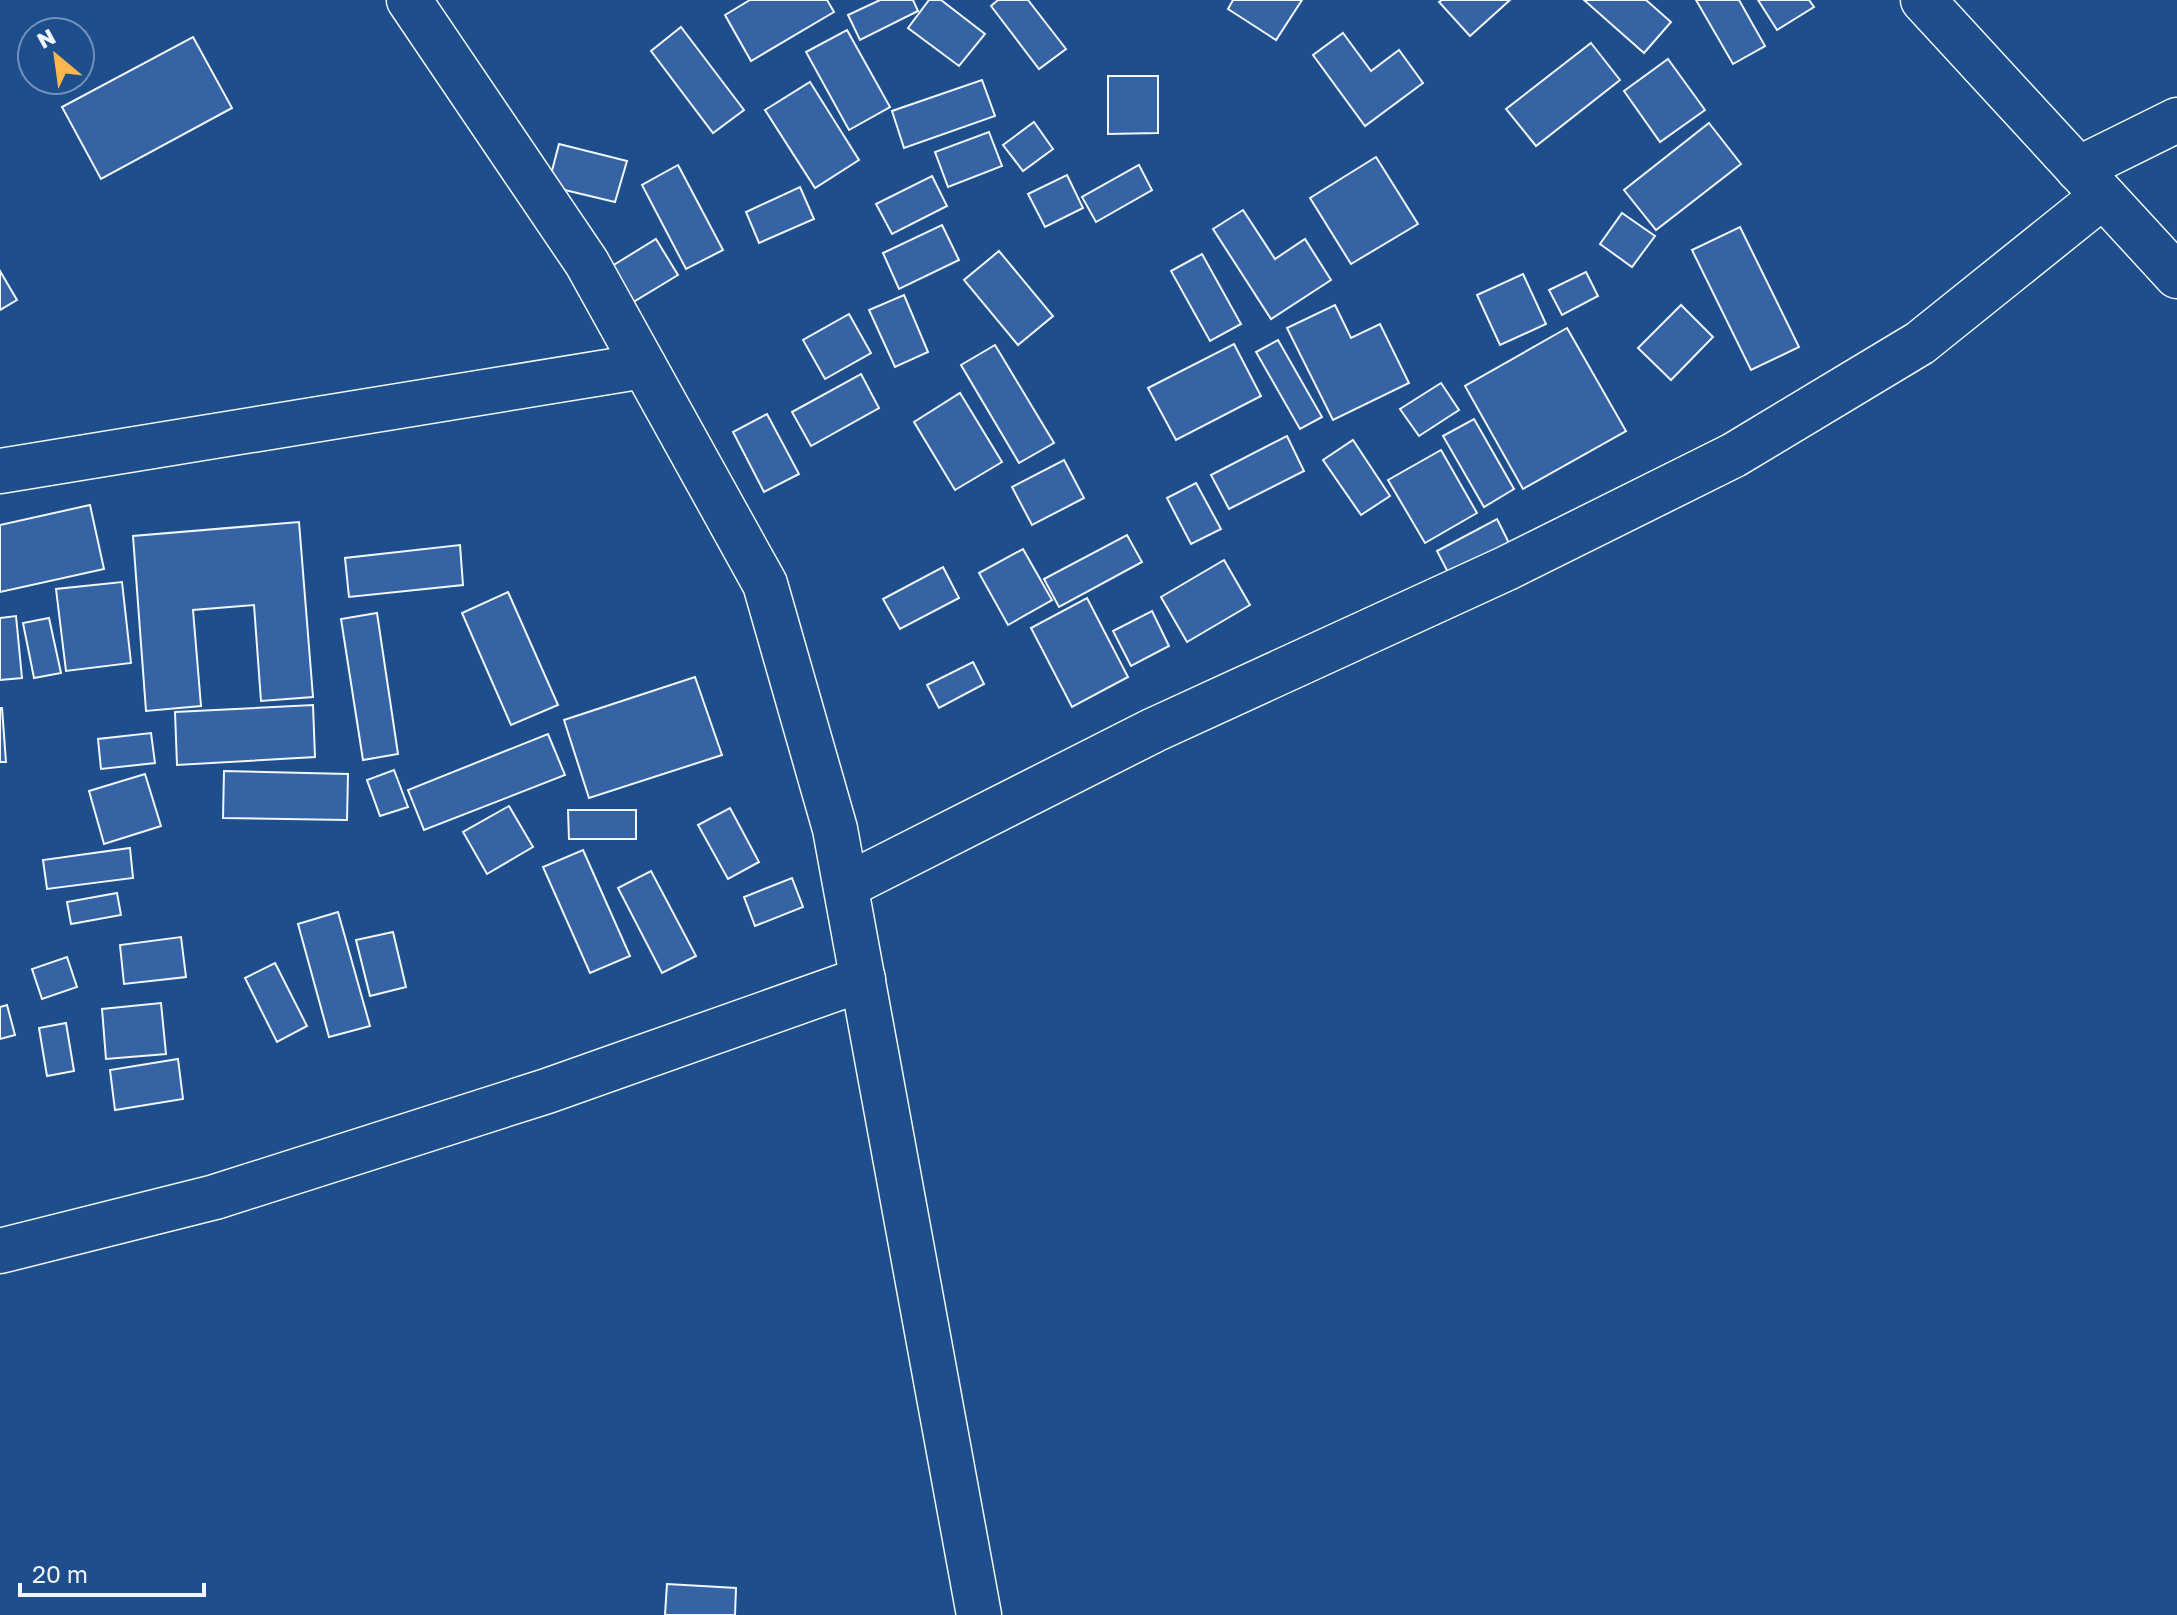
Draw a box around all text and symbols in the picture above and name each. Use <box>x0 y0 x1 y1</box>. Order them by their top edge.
north arrow <box>16 16 96 96</box>
text: N <box>32 22 60 54</box>
scale bar <box>20 1547 204 1597</box>
text: 20 m <box>32 1559 88 1588</box>

